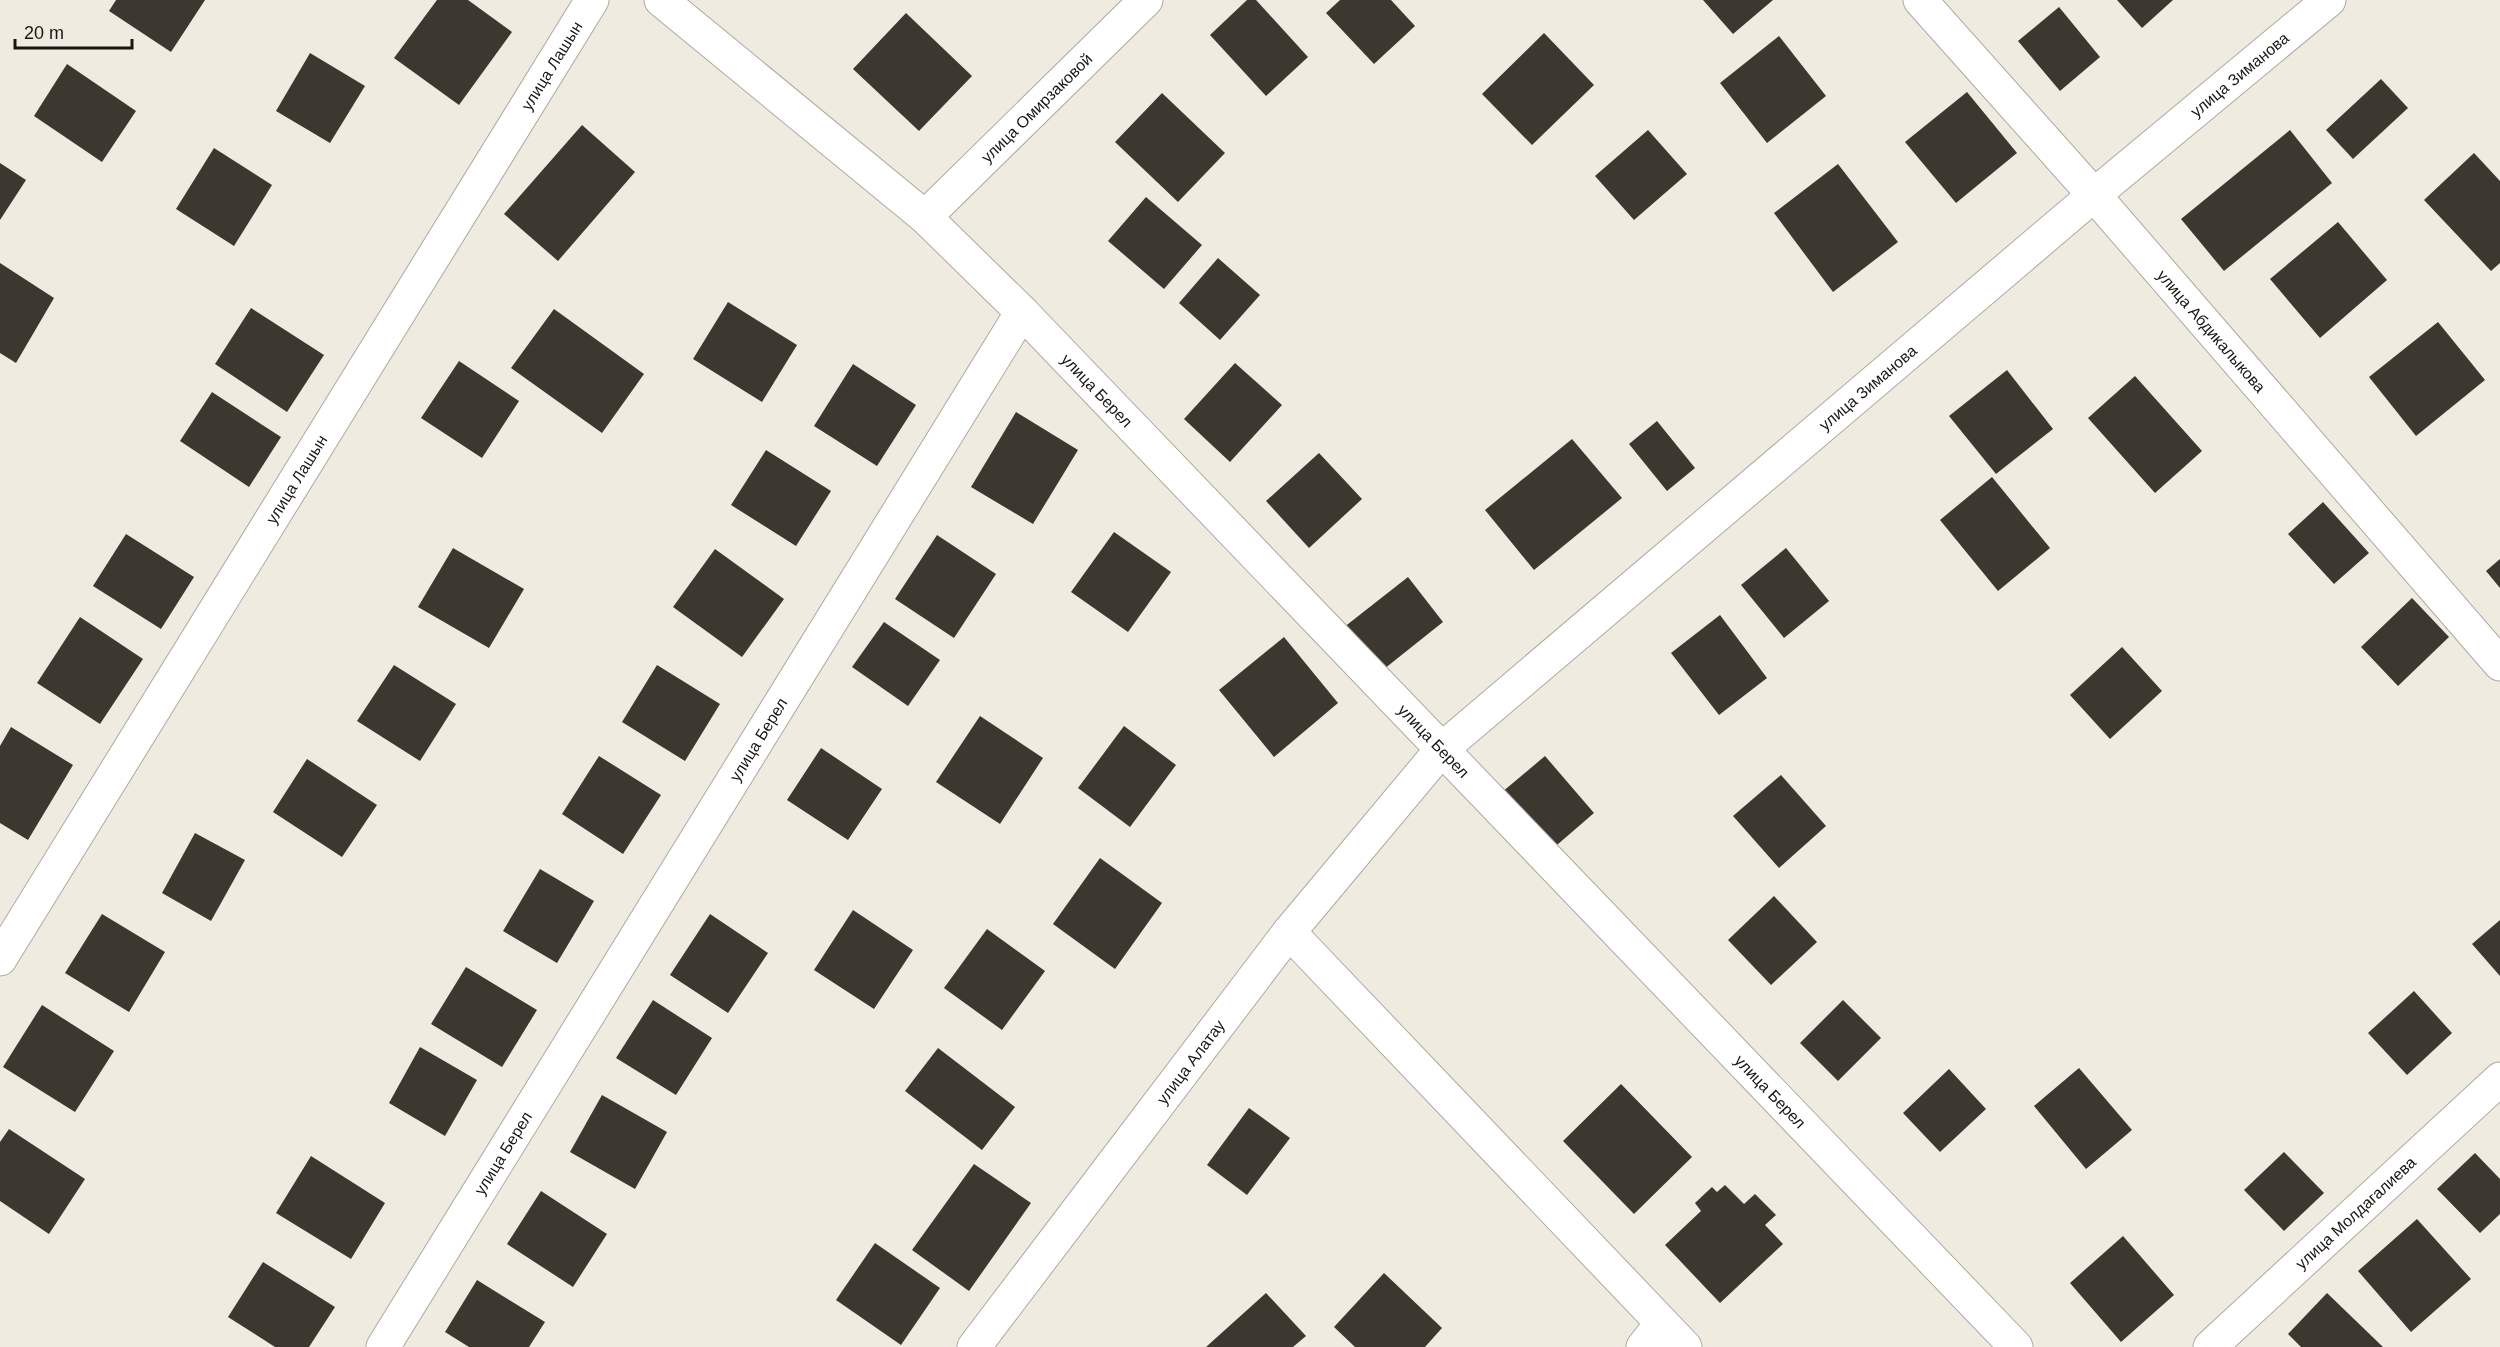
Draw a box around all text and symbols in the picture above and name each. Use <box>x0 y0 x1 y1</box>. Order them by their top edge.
scale bar <box>15 12 132 50</box>
street label: улица Лашын <box>518 18 586 113</box>
text: 20 m <box>24 23 64 43</box>
street label: улица Зиманова <box>2187 29 2292 120</box>
street label: улица Омирзаковой <box>978 50 1095 166</box>
street label: улица Абдикалыкова <box>2154 267 2269 396</box>
street label: улица Зиманова <box>1816 342 1920 434</box>
street label: улица Берел <box>1058 351 1136 431</box>
street label: улица Лашын <box>263 432 330 527</box>
street label: улица Берел <box>726 695 791 784</box>
street label: улица Берел <box>1395 701 1472 781</box>
street label: улица Алатау <box>1154 1017 1228 1107</box>
street label: улица Берел <box>1731 1052 1809 1132</box>
street label: улица Берел <box>471 1109 535 1198</box>
street label: улица Молдагалиева <box>2292 1153 2419 1272</box>

